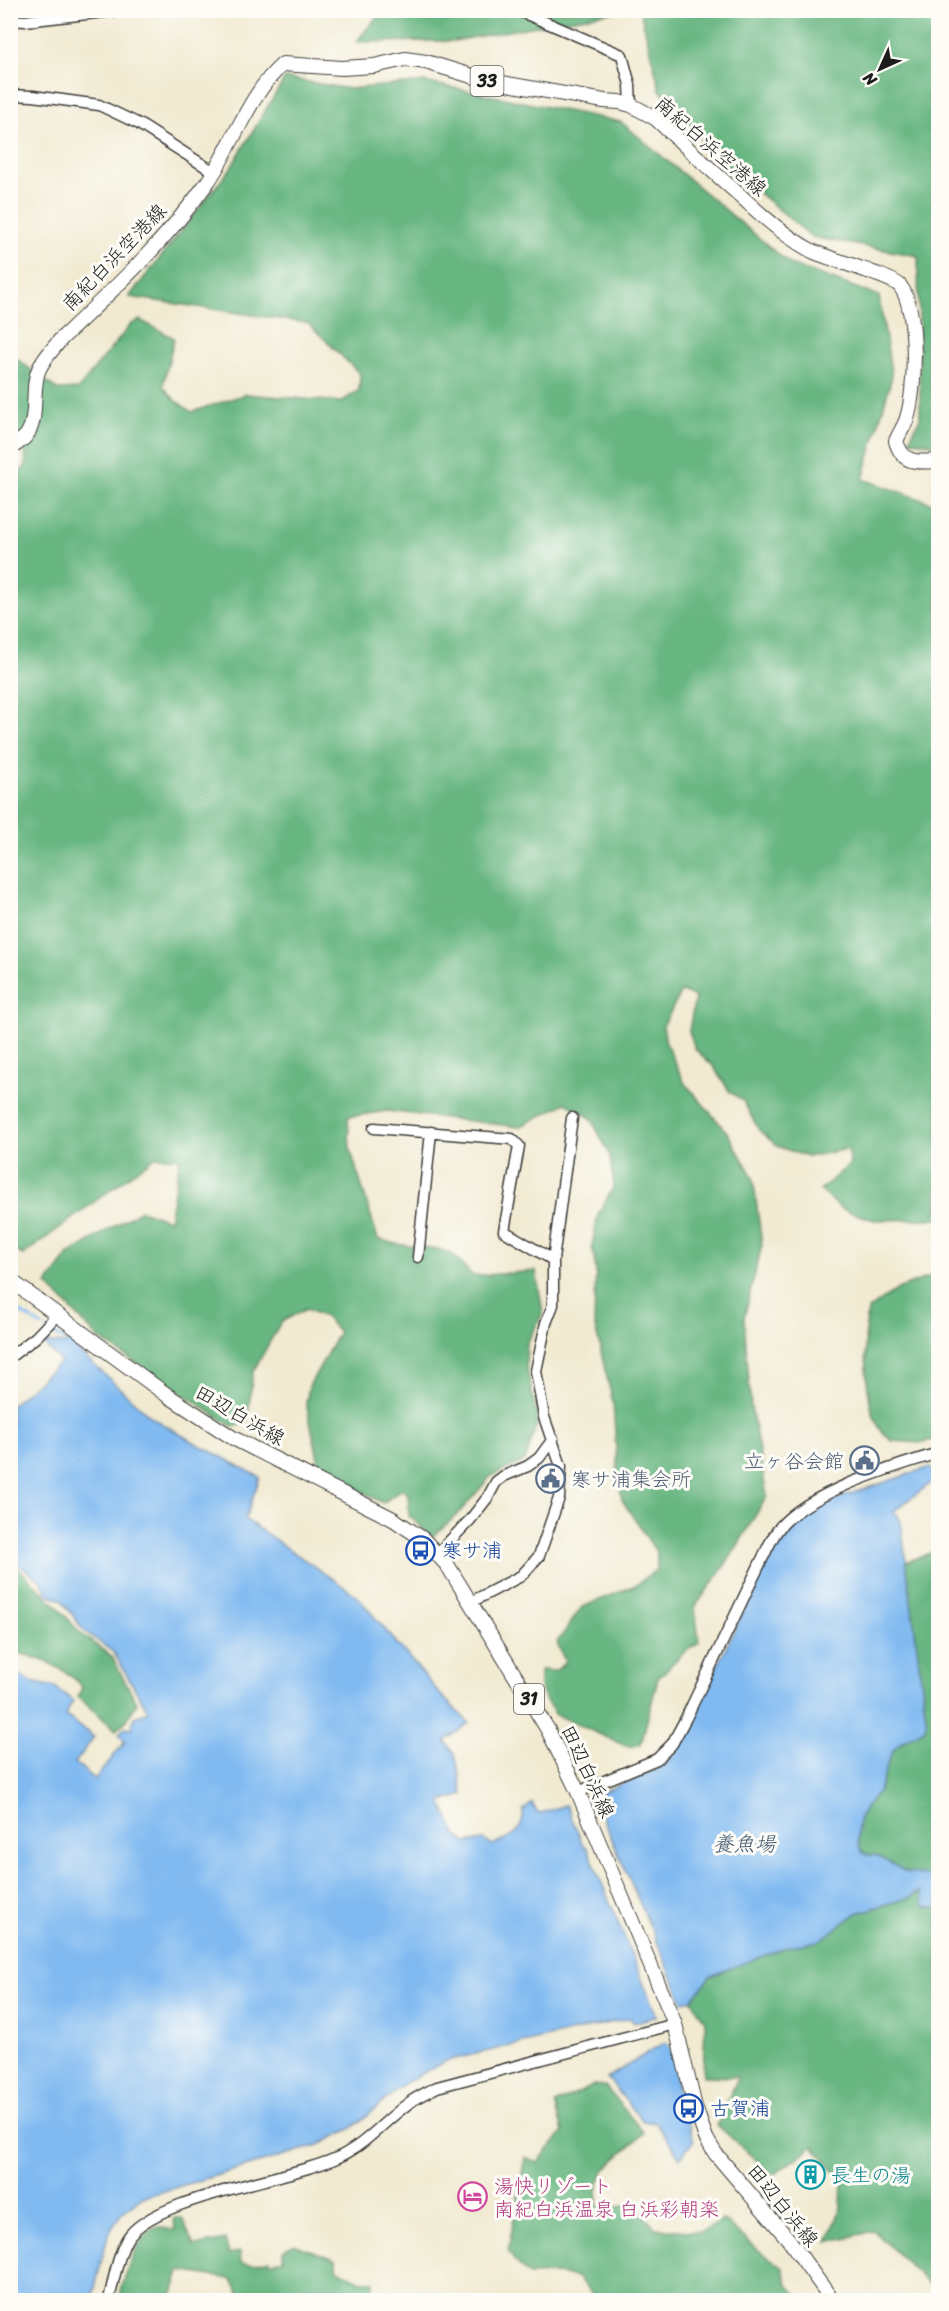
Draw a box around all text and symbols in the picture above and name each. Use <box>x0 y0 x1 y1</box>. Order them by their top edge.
north arrow <box>850 39 910 99</box>
text: N <box>855 64 885 94</box>
road number: 33 <box>470 66 504 96</box>
street label: 南紀白浜空港線 <box>646 87 775 206</box>
street label: 南紀白浜空港線 <box>53 195 176 320</box>
street label: 田辺白浜線 <box>188 1375 292 1456</box>
place label: 立ヶ谷会館 <box>744 1444 844 1479</box>
public building icon: 立ヶ谷会館 <box>849 1445 881 1477</box>
place label: 寒サ浦集会所 <box>571 1462 691 1497</box>
public building icon: 寒サ浦集会所 <box>534 1463 566 1495</box>
place label: 寒サ浦 <box>442 1533 502 1568</box>
bus stop icon: 寒サ浦 <box>405 1534 437 1566</box>
road number: 31 <box>514 1684 544 1714</box>
street label: 田辺白浜線 <box>551 1719 625 1824</box>
water label: 養魚場 <box>713 1825 777 1863</box>
place label: 古賀浦 <box>710 2091 770 2126</box>
bus stop icon: 古賀浦 <box>673 2092 705 2124</box>
street label: 田辺白浜線 <box>738 2155 828 2255</box>
place label: 長生の湯 <box>831 2158 911 2193</box>
building icon: 長生の湯 <box>794 2159 826 2191</box>
place label: 湯快リゾート 南紀白浜温泉 白浜彩朝楽 <box>494 2169 719 2227</box>
hotel icon: 湯快リゾート 南紀白浜温泉 白浜彩朝楽 <box>457 2181 489 2213</box>

